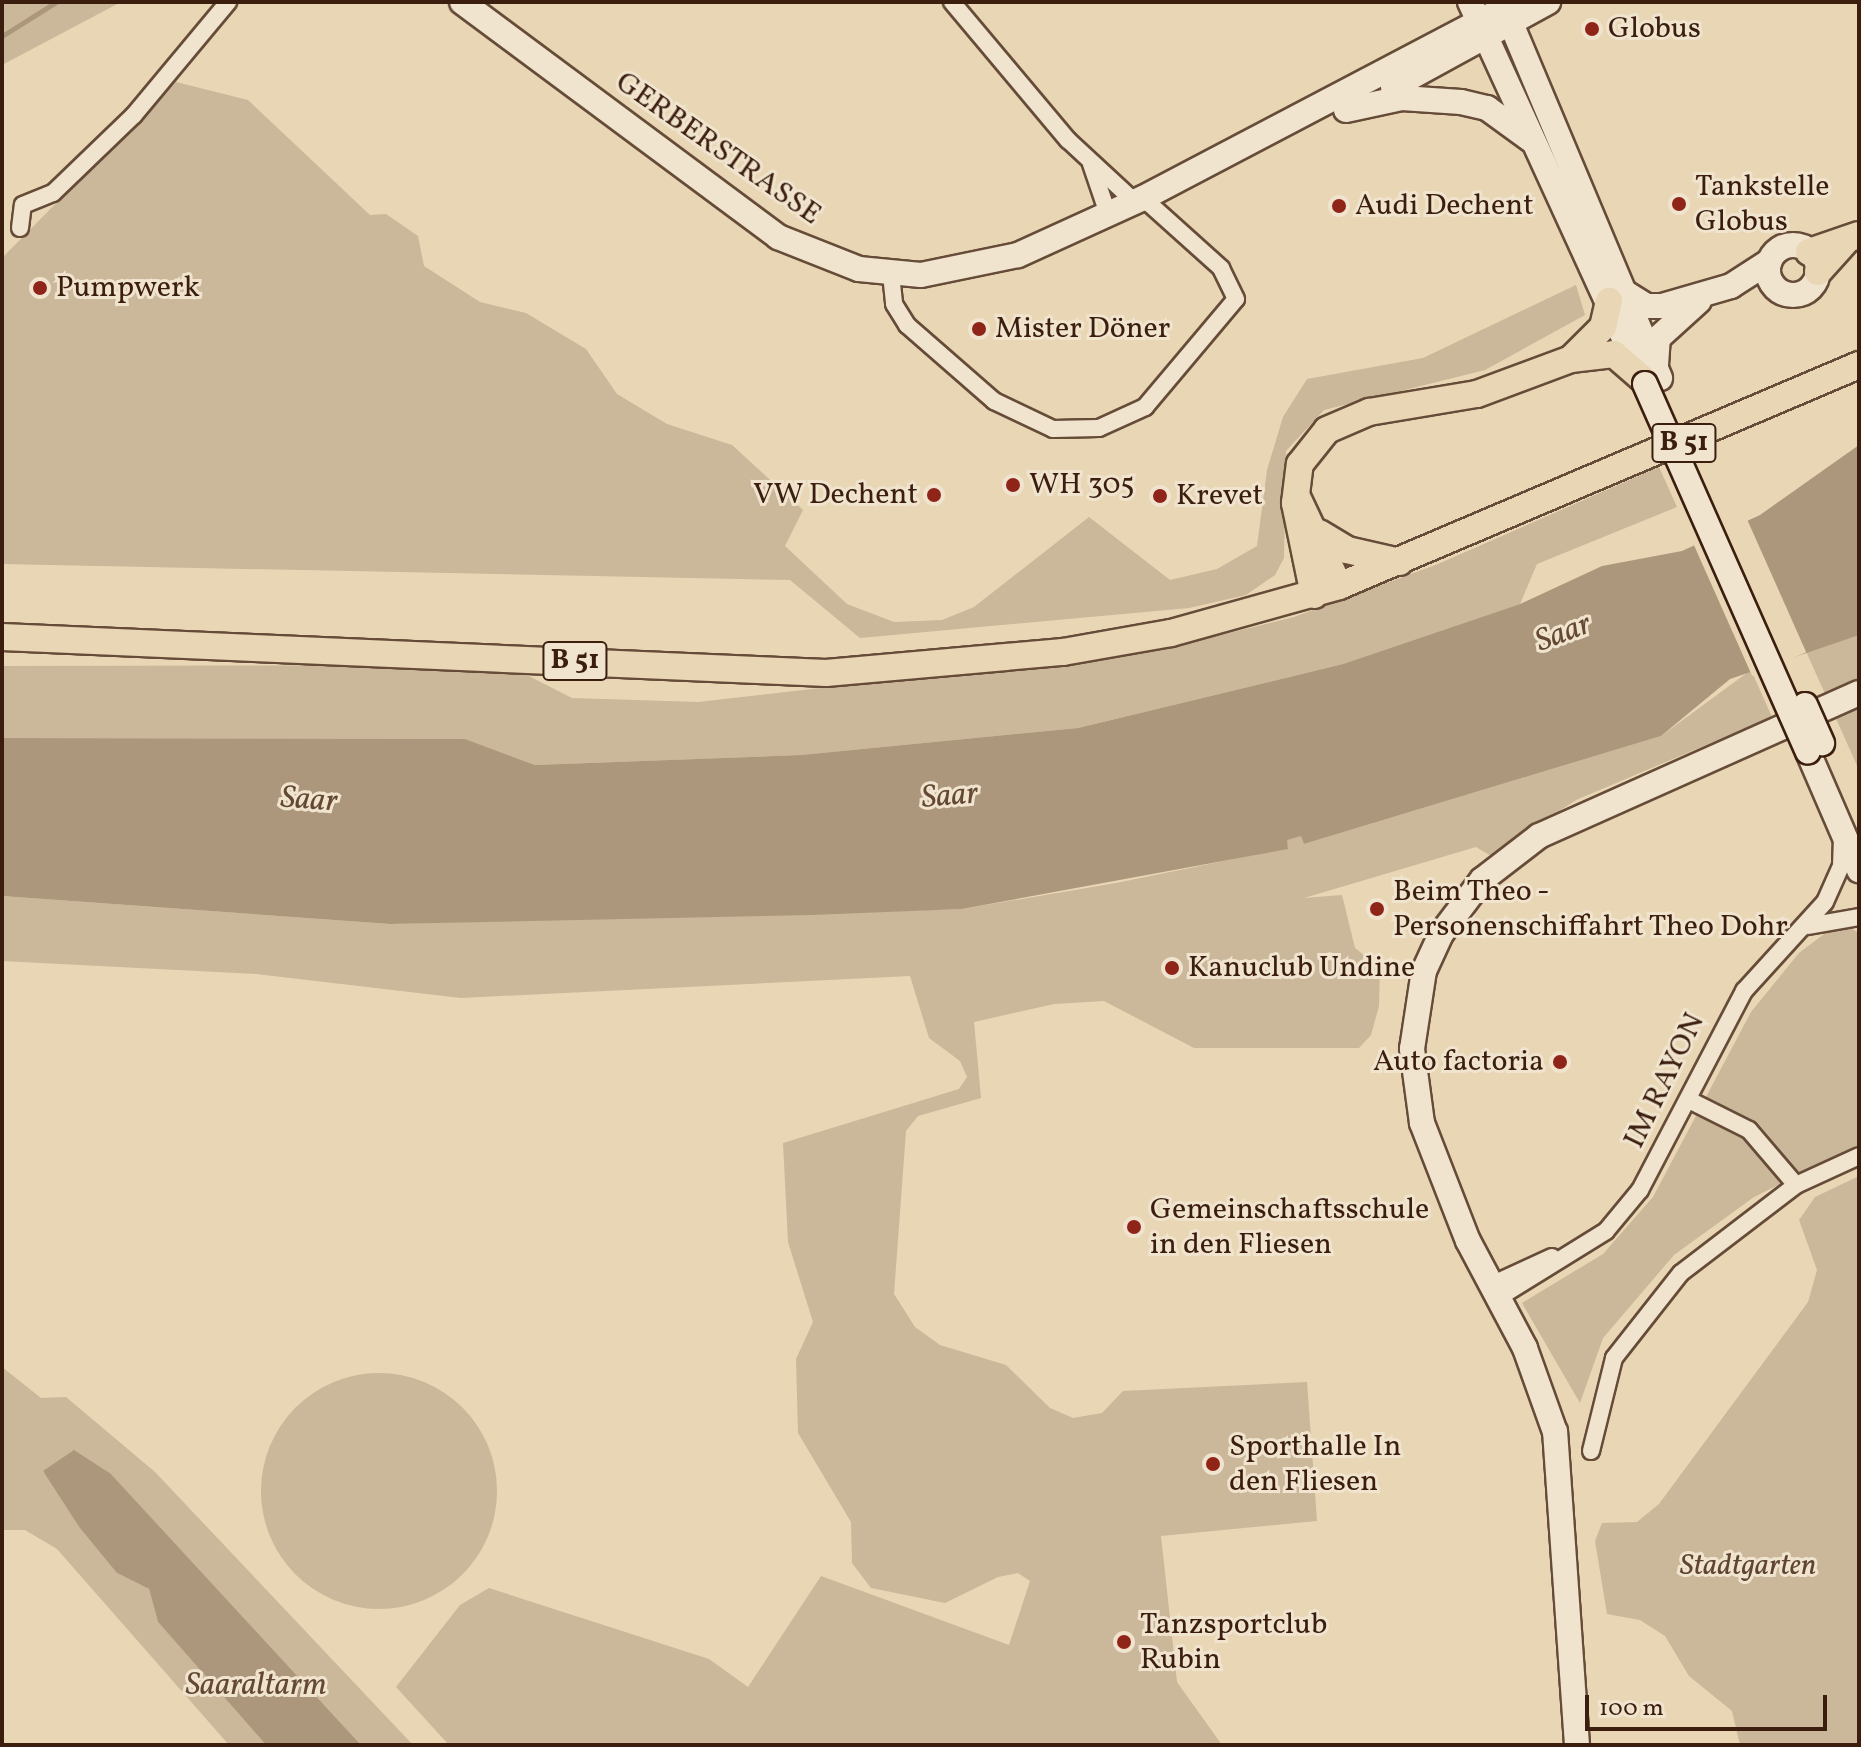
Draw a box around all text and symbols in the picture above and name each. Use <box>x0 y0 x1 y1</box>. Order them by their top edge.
place label: Globus <box>1608 11 1701 47</box>
marker: Globus <box>1583 20 1601 38</box>
street label: GERBERSTRASSE <box>608 65 828 233</box>
place label: Tankstelle Globus <box>1695 169 1829 240</box>
place label: Audi Dechent <box>1355 188 1534 224</box>
marker: Tankstelle Globus <box>1670 195 1688 213</box>
marker: Audi Dechent <box>1330 197 1348 215</box>
place label: Pumpwerk <box>56 270 200 306</box>
marker: Pumpwerk <box>31 279 49 297</box>
place label: Mister Döner <box>995 311 1170 347</box>
marker: Mister Döner <box>970 320 988 338</box>
road number: B 51 <box>1650 419 1718 467</box>
place label: WH 305 <box>1029 467 1135 503</box>
marker: WH 305 <box>1004 476 1022 494</box>
place label: VW Dechent <box>752 477 918 513</box>
place label: Krevet <box>1176 478 1263 514</box>
marker: VW Dechent <box>925 486 943 504</box>
marker: Krevet <box>1151 487 1169 505</box>
water label: Saar <box>1531 606 1597 662</box>
road number: B 51 <box>541 637 609 685</box>
water label: Saar <box>920 775 980 819</box>
water label: Saar <box>279 780 339 822</box>
place label: Beim Theo - Personenschiffahrt Theo Dohr <box>1393 874 1789 944</box>
marker: Beim Theo - Personenschiffahrt Theo Dohr <box>1368 900 1386 918</box>
place label: Kanuclub Undine <box>1188 950 1415 986</box>
marker: Kanuclub Undine <box>1163 959 1181 977</box>
street label: IM RAYON <box>1617 1008 1713 1154</box>
place label: Auto factoria <box>1373 1044 1544 1080</box>
marker: Auto factoria <box>1551 1053 1569 1071</box>
place label: Gemeinschaftsschule in den Fliesen <box>1150 1192 1429 1262</box>
marker: Gemeinschaftsschule in den Fliesen <box>1125 1218 1143 1236</box>
place label: Sporthalle In den Fliesen <box>1229 1429 1401 1500</box>
marker: Sporthalle In den Fliesen <box>1204 1455 1222 1473</box>
park label: Stadtgarten <box>1680 1548 1816 1584</box>
place label: Tanzsportclub Rubin <box>1140 1607 1327 1678</box>
marker: Tanzsportclub Rubin <box>1115 1633 1133 1651</box>
water label: Saaraltarm <box>185 1667 327 1705</box>
scale bar <box>1589 1679 1831 1729</box>
text: 100 m <box>1599 1692 1664 1726</box>

